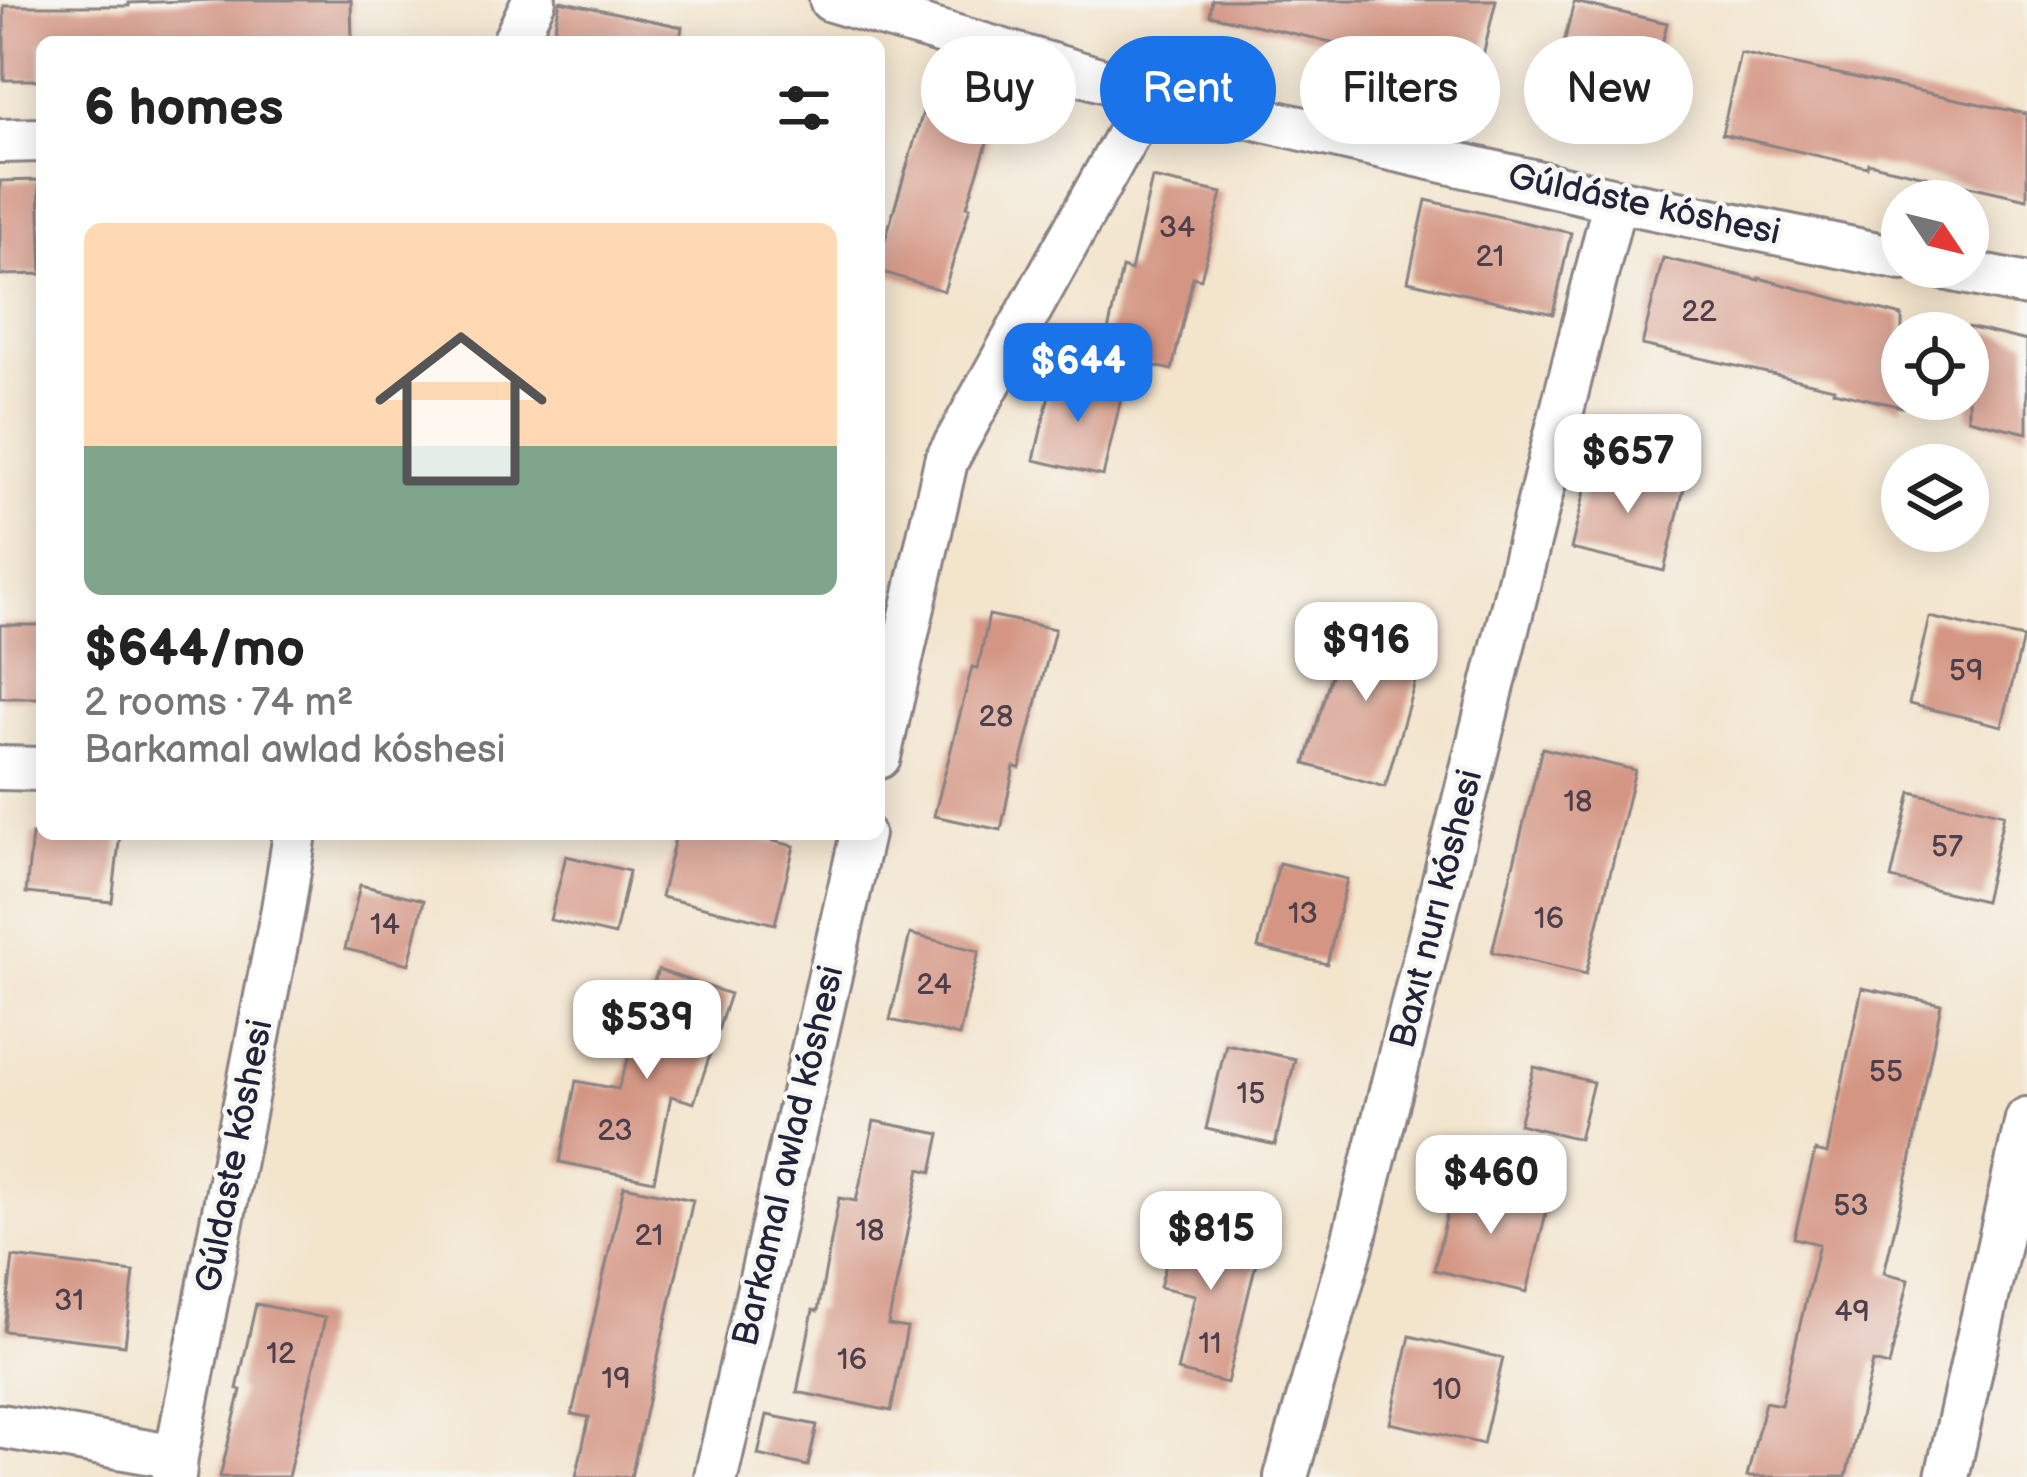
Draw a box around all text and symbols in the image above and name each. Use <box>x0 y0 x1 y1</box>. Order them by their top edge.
chip: Buy <box>921 36 1076 144</box>
chip: Rent <box>1100 36 1276 144</box>
chip: Filters <box>1300 36 1500 144</box>
chip: New <box>1524 36 1693 144</box>
icon: filters <box>771 75 837 141</box>
text: 6 homes <box>84 78 284 139</box>
street label: Gúldáste kóshesi <box>1504 155 1784 255</box>
north arrow <box>1881 180 1989 288</box>
map controls <box>1881 180 1989 552</box>
house number: 34 <box>1159 210 1195 246</box>
house number: 21 <box>1476 239 1504 275</box>
house number: 22 <box>1681 294 1717 330</box>
icon: home <box>353 301 569 517</box>
button: locate <box>1881 312 1989 420</box>
pin: $644 <box>1007 323 1149 425</box>
text: $644 <box>1030 338 1126 385</box>
pin: $657 <box>1557 414 1699 516</box>
text: $657 <box>1581 429 1675 476</box>
button: layers <box>1881 444 1989 552</box>
pin: $916 <box>1295 602 1437 704</box>
text: $916 <box>1322 617 1410 664</box>
text: $644/mo <box>84 619 305 680</box>
house number: 59 <box>1949 653 1983 689</box>
text: 2 rooms · 74 m² <box>84 680 354 727</box>
house number: 28 <box>978 699 1014 735</box>
text: Barkamal awlad kóshesi <box>84 727 506 774</box>
street label: Baxıt nurı kóshesi <box>1382 765 1492 1053</box>
house number: 18 <box>1563 784 1593 820</box>
house number: 57 <box>1931 829 1963 865</box>
house number: 13 <box>1288 896 1318 932</box>
house number: 16 <box>1534 901 1564 937</box>
house number: 14 <box>370 907 400 943</box>
street label: Barkamal awlad kóshesi <box>724 962 854 1350</box>
house number: 24 <box>916 967 952 1003</box>
pin: $539 <box>576 980 718 1082</box>
text: $539 <box>600 995 694 1042</box>
street label: Gúldaste kóshesi <box>187 1016 283 1296</box>
house number: 55 <box>1869 1054 1903 1090</box>
house number: 15 <box>1237 1076 1265 1112</box>
house number: 23 <box>597 1113 633 1149</box>
pin: $460 <box>1420 1135 1562 1237</box>
text: $460 <box>1443 1150 1539 1197</box>
house number: 53 <box>1833 1188 1869 1224</box>
pin: $815 <box>1140 1191 1282 1293</box>
text: $815 <box>1167 1206 1255 1253</box>
house number: 18 <box>855 1213 885 1249</box>
house number: 21 <box>635 1218 663 1254</box>
house number: 31 <box>54 1283 84 1319</box>
house number: 49 <box>1834 1294 1870 1330</box>
house number: 11 <box>1198 1326 1222 1362</box>
house number: 12 <box>266 1336 296 1372</box>
house number: 16 <box>837 1342 867 1378</box>
house number: 19 <box>602 1361 630 1397</box>
house number: 10 <box>1432 1372 1462 1408</box>

